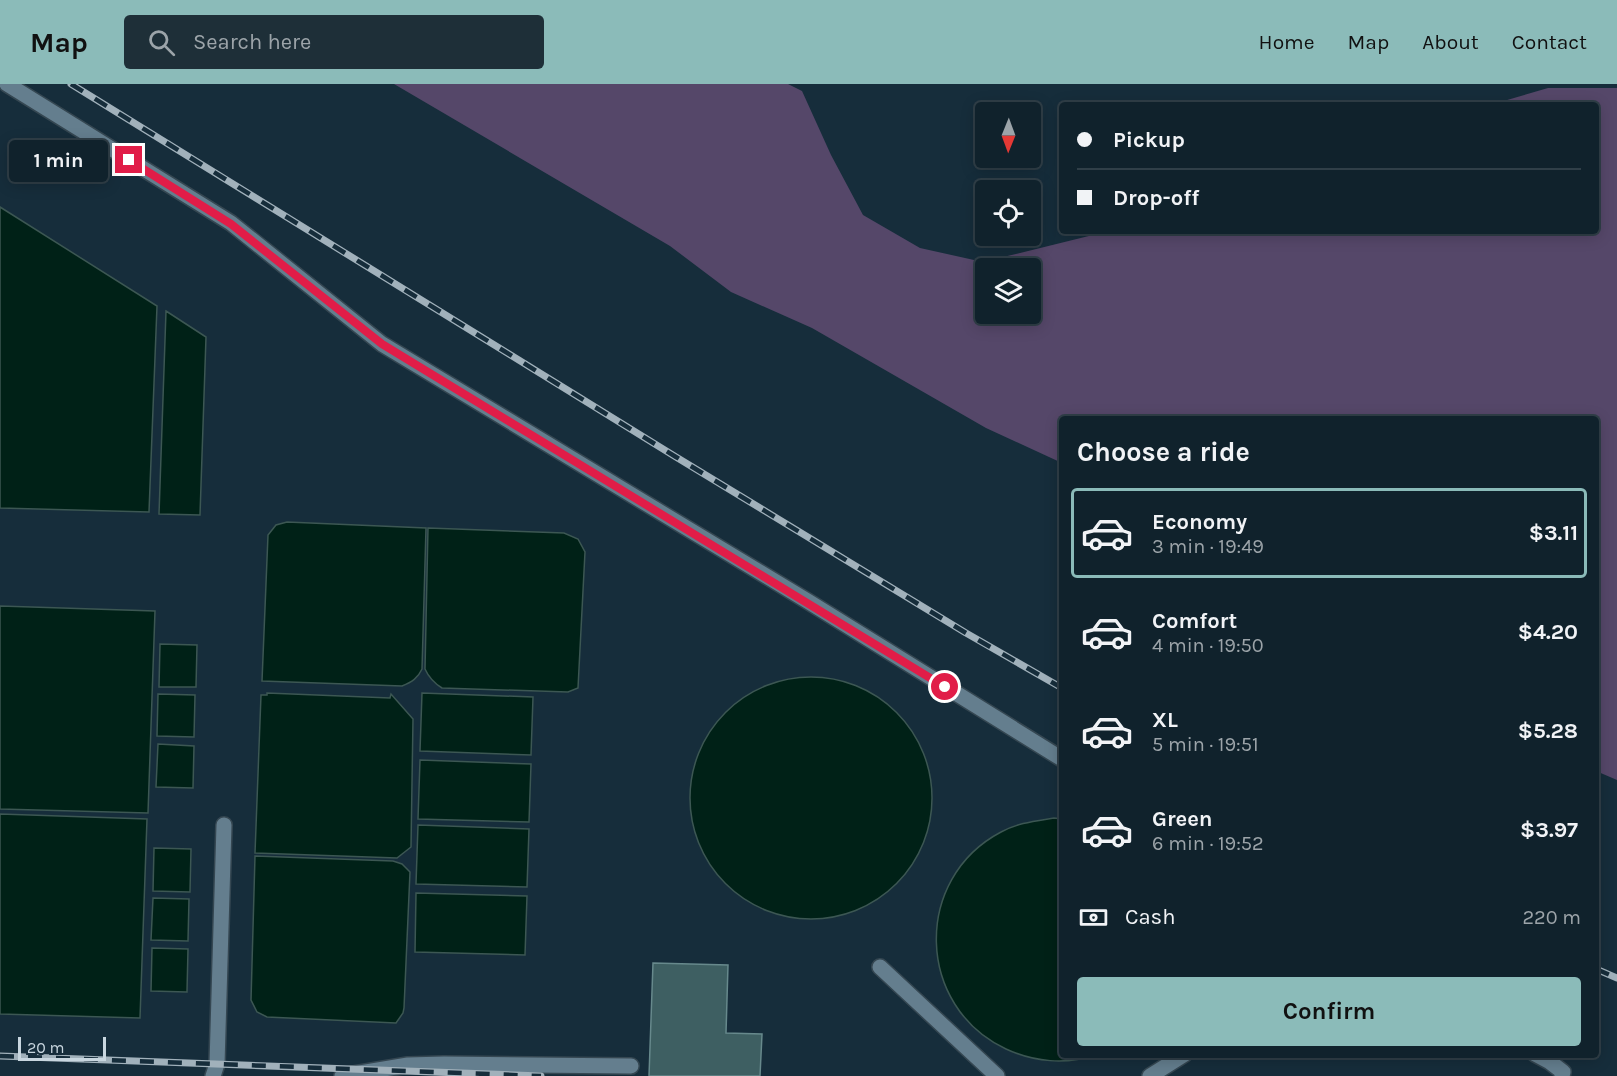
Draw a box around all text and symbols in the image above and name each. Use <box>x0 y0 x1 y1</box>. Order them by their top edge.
search box <box>124 15 544 69</box>
text: Map <box>30 26 88 59</box>
icon: search <box>145 26 178 59</box>
text: Search here <box>193 29 311 55</box>
text: Home <box>1259 30 1315 54</box>
text: Map <box>1348 30 1389 54</box>
text: About <box>1422 30 1479 54</box>
text: Contact <box>1512 30 1587 54</box>
north arrow <box>975 102 1041 168</box>
map controls <box>975 102 1041 324</box>
text: Pickup <box>1113 127 1185 153</box>
callout: 1 min <box>9 139 108 181</box>
route end <box>115 146 142 173</box>
text: 1 min <box>33 149 84 172</box>
button: locate <box>975 180 1041 246</box>
text: Drop-off <box>1113 185 1199 211</box>
button: layers <box>975 258 1041 324</box>
text: Choose a ride <box>1077 436 1250 468</box>
icon: car <box>1080 506 1134 560</box>
text: Economy <box>1152 509 1247 535</box>
text: $3.11 <box>1529 520 1578 546</box>
text: 3 min · 19:49 <box>1152 535 1264 558</box>
icon: car <box>1080 605 1134 659</box>
text: Comfort <box>1152 608 1237 634</box>
text: $4.20 <box>1518 619 1578 645</box>
text: 4 min · 19:50 <box>1152 634 1264 657</box>
route start <box>931 673 958 700</box>
icon: car <box>1080 704 1134 758</box>
text: XL <box>1152 707 1178 733</box>
text: $5.28 <box>1518 718 1578 744</box>
text: 5 min · 19:51 <box>1152 733 1259 756</box>
icon: car <box>1080 803 1134 857</box>
text: Green <box>1152 806 1213 832</box>
text: $3.97 <box>1520 817 1578 843</box>
text: 6 min · 19:52 <box>1152 832 1264 855</box>
icon: cash <box>1077 901 1110 934</box>
text: Cash <box>1125 904 1175 930</box>
text: 220 m <box>1522 906 1581 929</box>
button: Confirm <box>1077 977 1581 1046</box>
scale bar <box>18 1034 106 1062</box>
text: 20 m <box>27 1038 65 1057</box>

